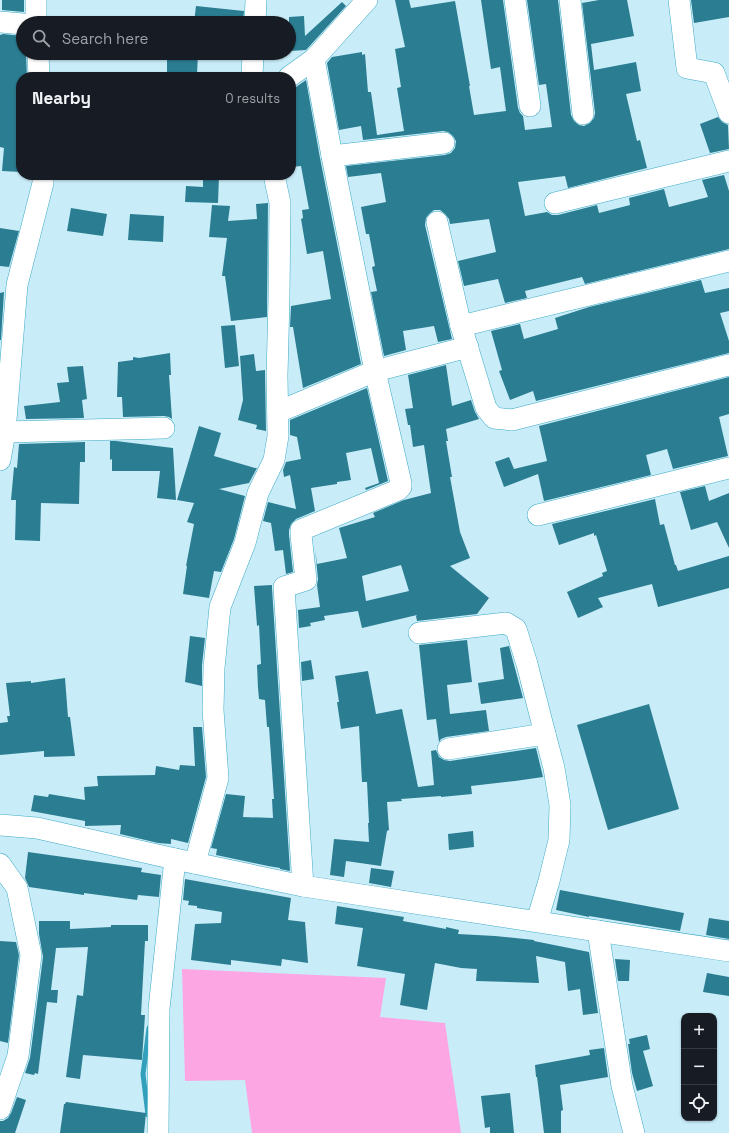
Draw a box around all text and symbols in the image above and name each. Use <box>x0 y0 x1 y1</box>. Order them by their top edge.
search box <box>16 16 296 60</box>
icon: search <box>30 27 52 49</box>
text: Search here <box>62 29 148 48</box>
text: Nearby <box>32 87 91 109</box>
text: 0 results <box>225 90 280 107</box>
map controls <box>681 1013 717 1121</box>
button: + <box>681 1013 717 1049</box>
button: − <box>681 1049 717 1085</box>
button: locate <box>681 1085 717 1121</box>

